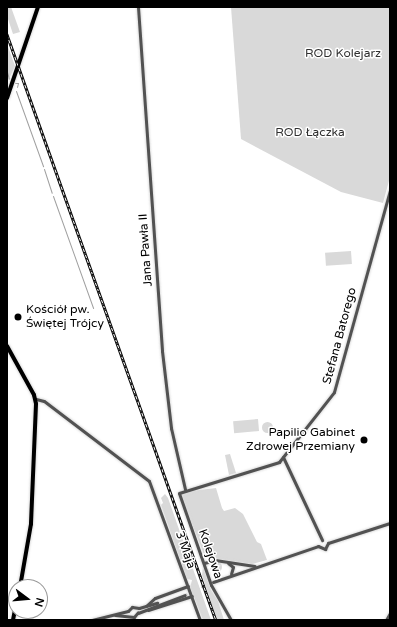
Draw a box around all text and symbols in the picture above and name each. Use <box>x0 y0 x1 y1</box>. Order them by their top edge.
park label: ROD Kolejarz <box>305 47 381 61</box>
park label: ROD Łączka <box>275 126 345 140</box>
street label: Jana Pawła II <box>136 213 156 287</box>
street label: Stefana Batorego <box>320 286 360 386</box>
place label: Kościół pw. Świętej Trójcy <box>26 303 104 331</box>
marker: Kościół pw. Świętej Trójcy <box>13 312 23 322</box>
place label: Papilio Gabinet Zdrowej Przemiany <box>246 426 355 454</box>
marker: Papilio Gabinet Zdrowej Przemiany <box>358 434 370 446</box>
street label: Kolejowa <box>195 527 225 581</box>
street label: 3 Maja <box>172 529 198 571</box>
north arrow <box>8 579 48 619</box>
text: N <box>32 596 47 608</box>

